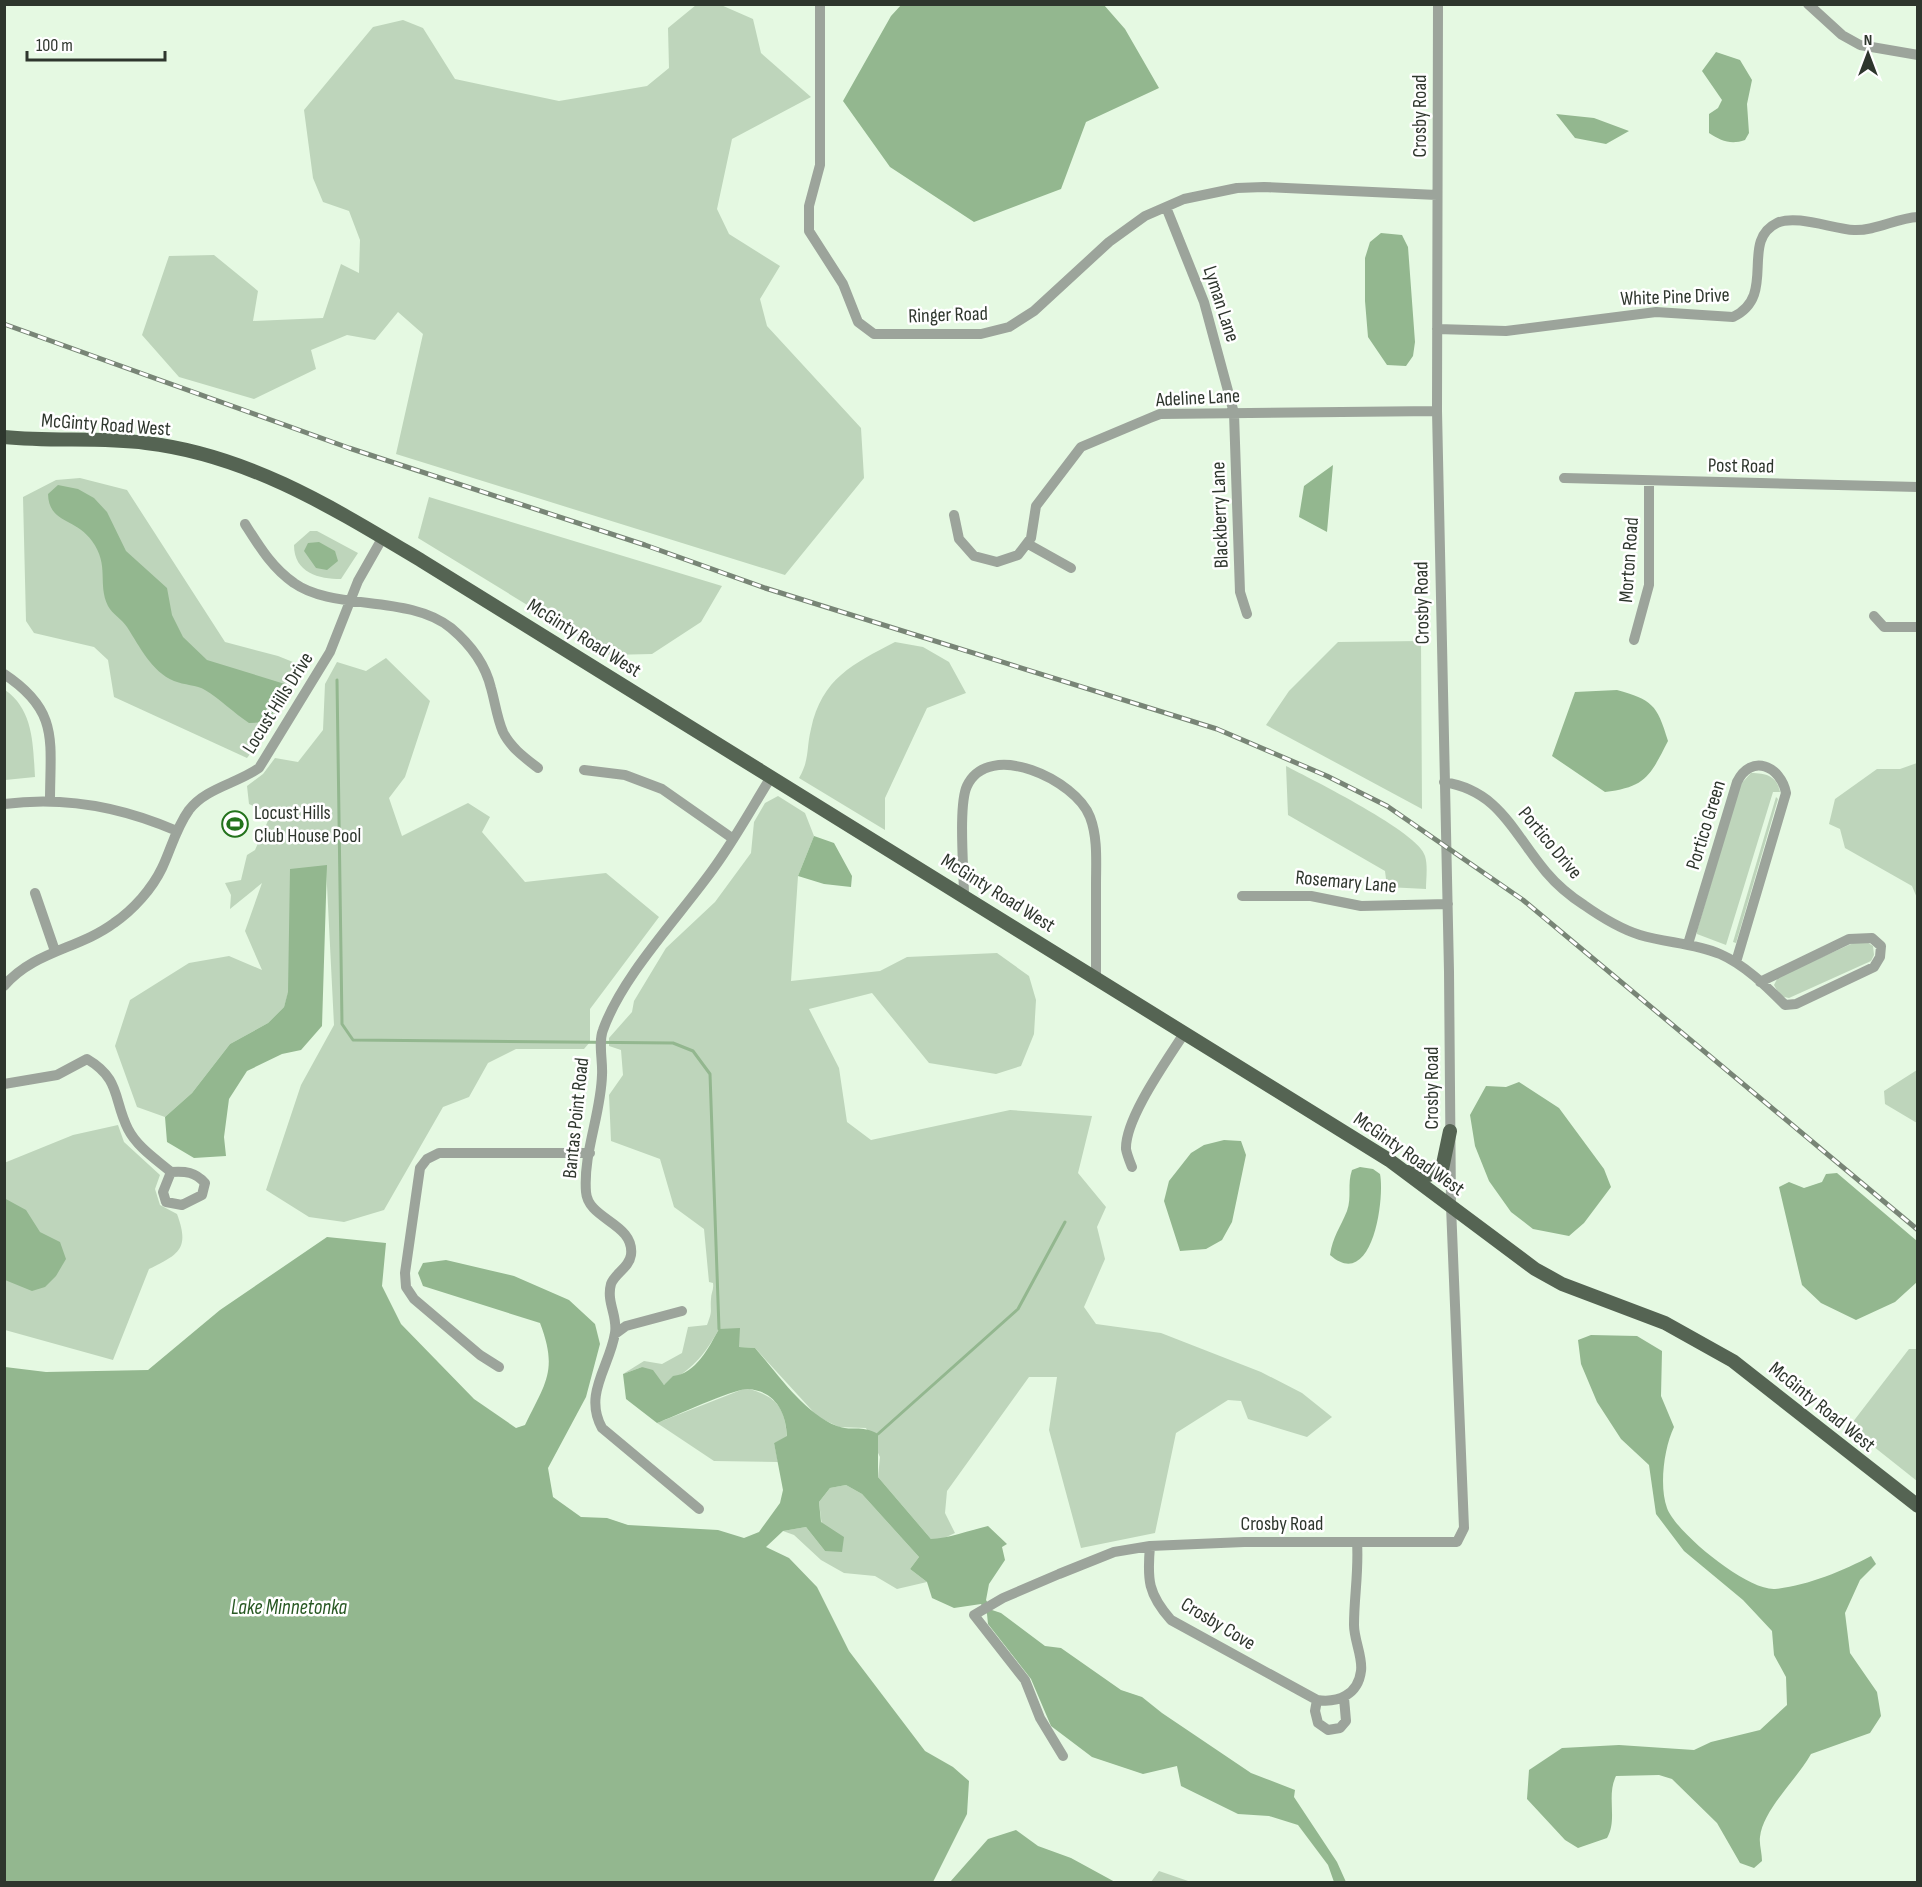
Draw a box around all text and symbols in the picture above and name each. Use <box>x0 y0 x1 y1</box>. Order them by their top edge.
scale bar <box>27 24 165 62</box>
north arrow <box>1838 24 1898 84</box>
text: N <box>1864 31 1872 50</box>
text: 100 m <box>36 35 73 56</box>
street label: Crosby Road <box>1408 75 1432 157</box>
street label: Lyman Lane <box>1197 263 1245 345</box>
street label: White Pine Drive <box>1620 283 1730 311</box>
street label: Ringer Road <box>908 302 988 328</box>
street label: Adeline Lane <box>1154 384 1241 412</box>
street label: McGinty Road West <box>40 408 172 442</box>
street label: Post Road <box>1708 453 1774 479</box>
street label: Blackberry Lane <box>1206 461 1234 569</box>
street label: Morton Road <box>1614 517 1644 603</box>
street label: Crosby Road <box>1409 561 1435 645</box>
street label: McGinty Road West <box>523 593 645 683</box>
street label: Locust Hills Drive <box>237 648 319 758</box>
street label: Portico Green <box>1681 777 1731 873</box>
place label: Locust Hills Club House Pool <box>254 801 361 848</box>
street label: Portico Drive <box>1513 802 1587 884</box>
sports icon: Locust Hills Club House Pool <box>220 809 250 839</box>
street label: McGinty Road West <box>937 848 1059 938</box>
street label: Rosemary Lane <box>1294 866 1398 898</box>
street label: Crosby Road <box>1420 1047 1444 1129</box>
street label: Bantas Point Road <box>558 1056 594 1180</box>
street label: McGinty Road West <box>1349 1107 1469 1201</box>
street label: McGinty Road West <box>1764 1357 1880 1457</box>
street label: Crosby Road <box>1241 1512 1323 1536</box>
street label: Crosby Cove <box>1176 1592 1260 1656</box>
water label: Lake Minnetonka <box>231 1595 348 1620</box>

